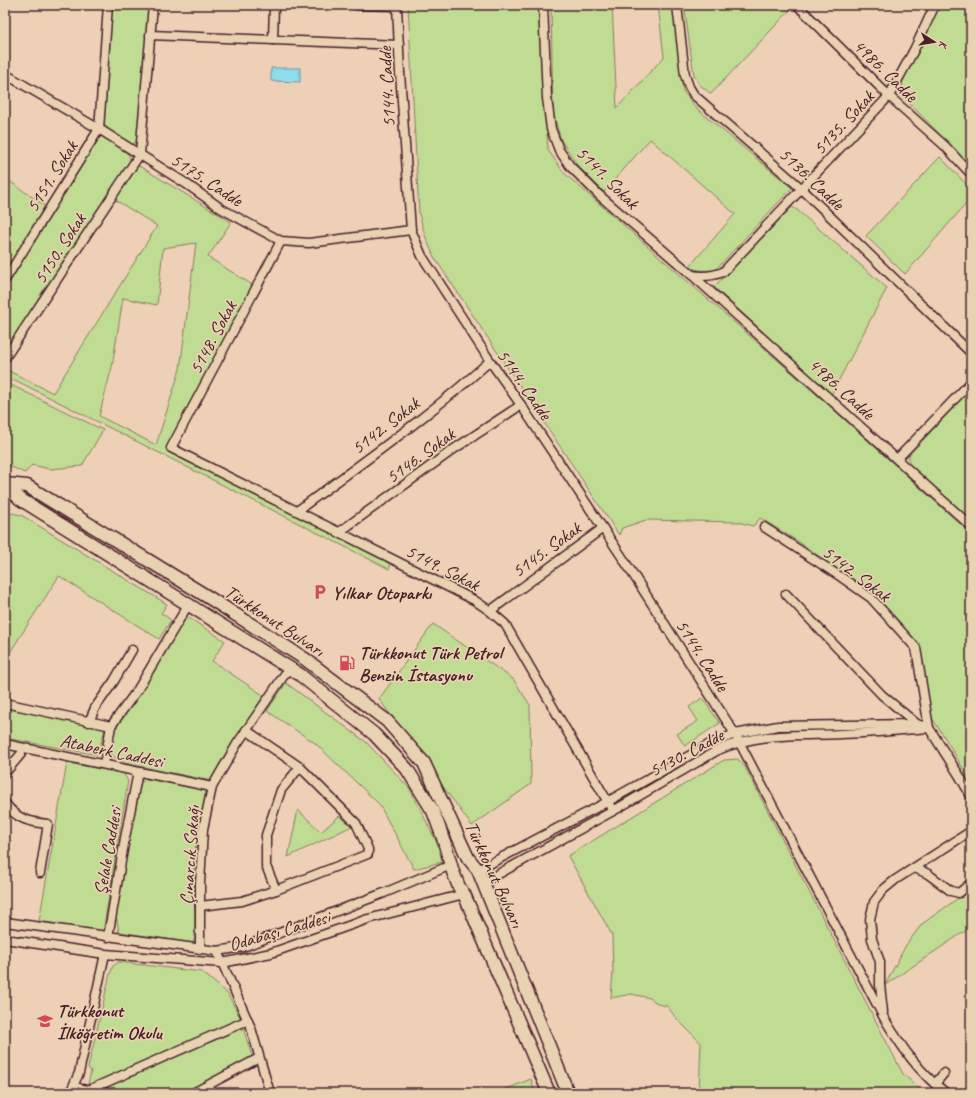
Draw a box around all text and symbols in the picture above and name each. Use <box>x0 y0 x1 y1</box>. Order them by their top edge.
north arrow <box>914 22 954 62</box>
street label: 4986. Cadde <box>848 34 924 109</box>
text: K <box>936 40 951 51</box>
street label: 5144. Cadde <box>373 44 401 128</box>
street label: 5135. Sokak <box>808 85 880 160</box>
street label: 5151. Sokak <box>21 135 84 217</box>
street label: 5141. Sokak <box>571 141 645 215</box>
street label: 5136. Cadde <box>774 142 850 216</box>
street label: 5175. Cadde <box>166 148 248 213</box>
street label: 5150. Sokak <box>28 208 92 289</box>
street label: 5148. Sokak <box>184 296 243 378</box>
street label: 5144. Cadde <box>491 345 558 426</box>
street label: 4986. Cadde <box>803 353 881 426</box>
street label: 5142. Sokak <box>347 391 425 460</box>
street label: 5146. Sokak <box>381 422 461 489</box>
street label: 5145. Sokak <box>507 516 587 583</box>
street label: 5149. Sokak <box>402 539 484 597</box>
street label: 5142. Sokak <box>817 540 896 608</box>
street label: Türkkonut Bulvarı <box>220 580 330 663</box>
place label: Yılkar Otoparkı <box>332 581 433 605</box>
parking icon: Yılkar Otoparkı <box>311 583 329 601</box>
street label: 5144. Cadde <box>670 615 735 698</box>
place label: Türkkonut Türk Petrol Benzin İstasyonu <box>359 641 505 687</box>
fuel station icon: Türkkonut Türk Petrol Benzin İstasyonu <box>338 654 356 672</box>
street label: 5130. Cadde <box>645 722 729 782</box>
street label: Ataberk Caddesi <box>58 728 168 774</box>
street label: Şelale Caddesi <box>88 803 128 897</box>
street label: Çınarcık Sokağı <box>175 803 206 905</box>
street label: Türkkonut Bulvarı <box>459 817 530 933</box>
street label: Odabaşı Caddesi <box>226 904 335 957</box>
place label: Türkkonut İlköğretim Okulu <box>57 999 163 1045</box>
school or university icon: Türkkonut İlköğretim Okulu <box>36 1012 54 1030</box>

